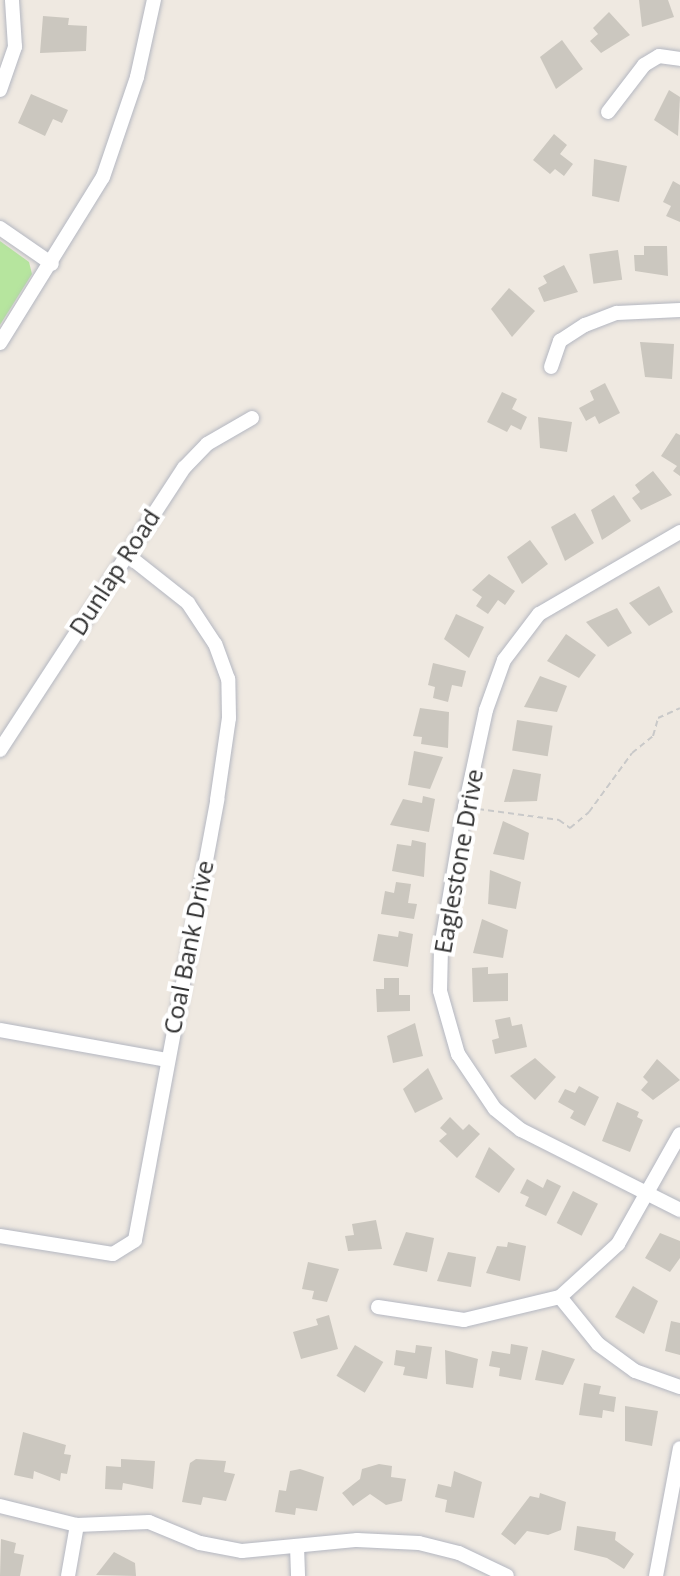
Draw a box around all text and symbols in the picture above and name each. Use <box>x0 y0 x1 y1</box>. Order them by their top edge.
street label: Dunlap Road <box>63 504 165 640</box>
street label: Eaglestone Drive <box>428 766 488 956</box>
street label: Coal Bank Drive <box>157 858 219 1036</box>

